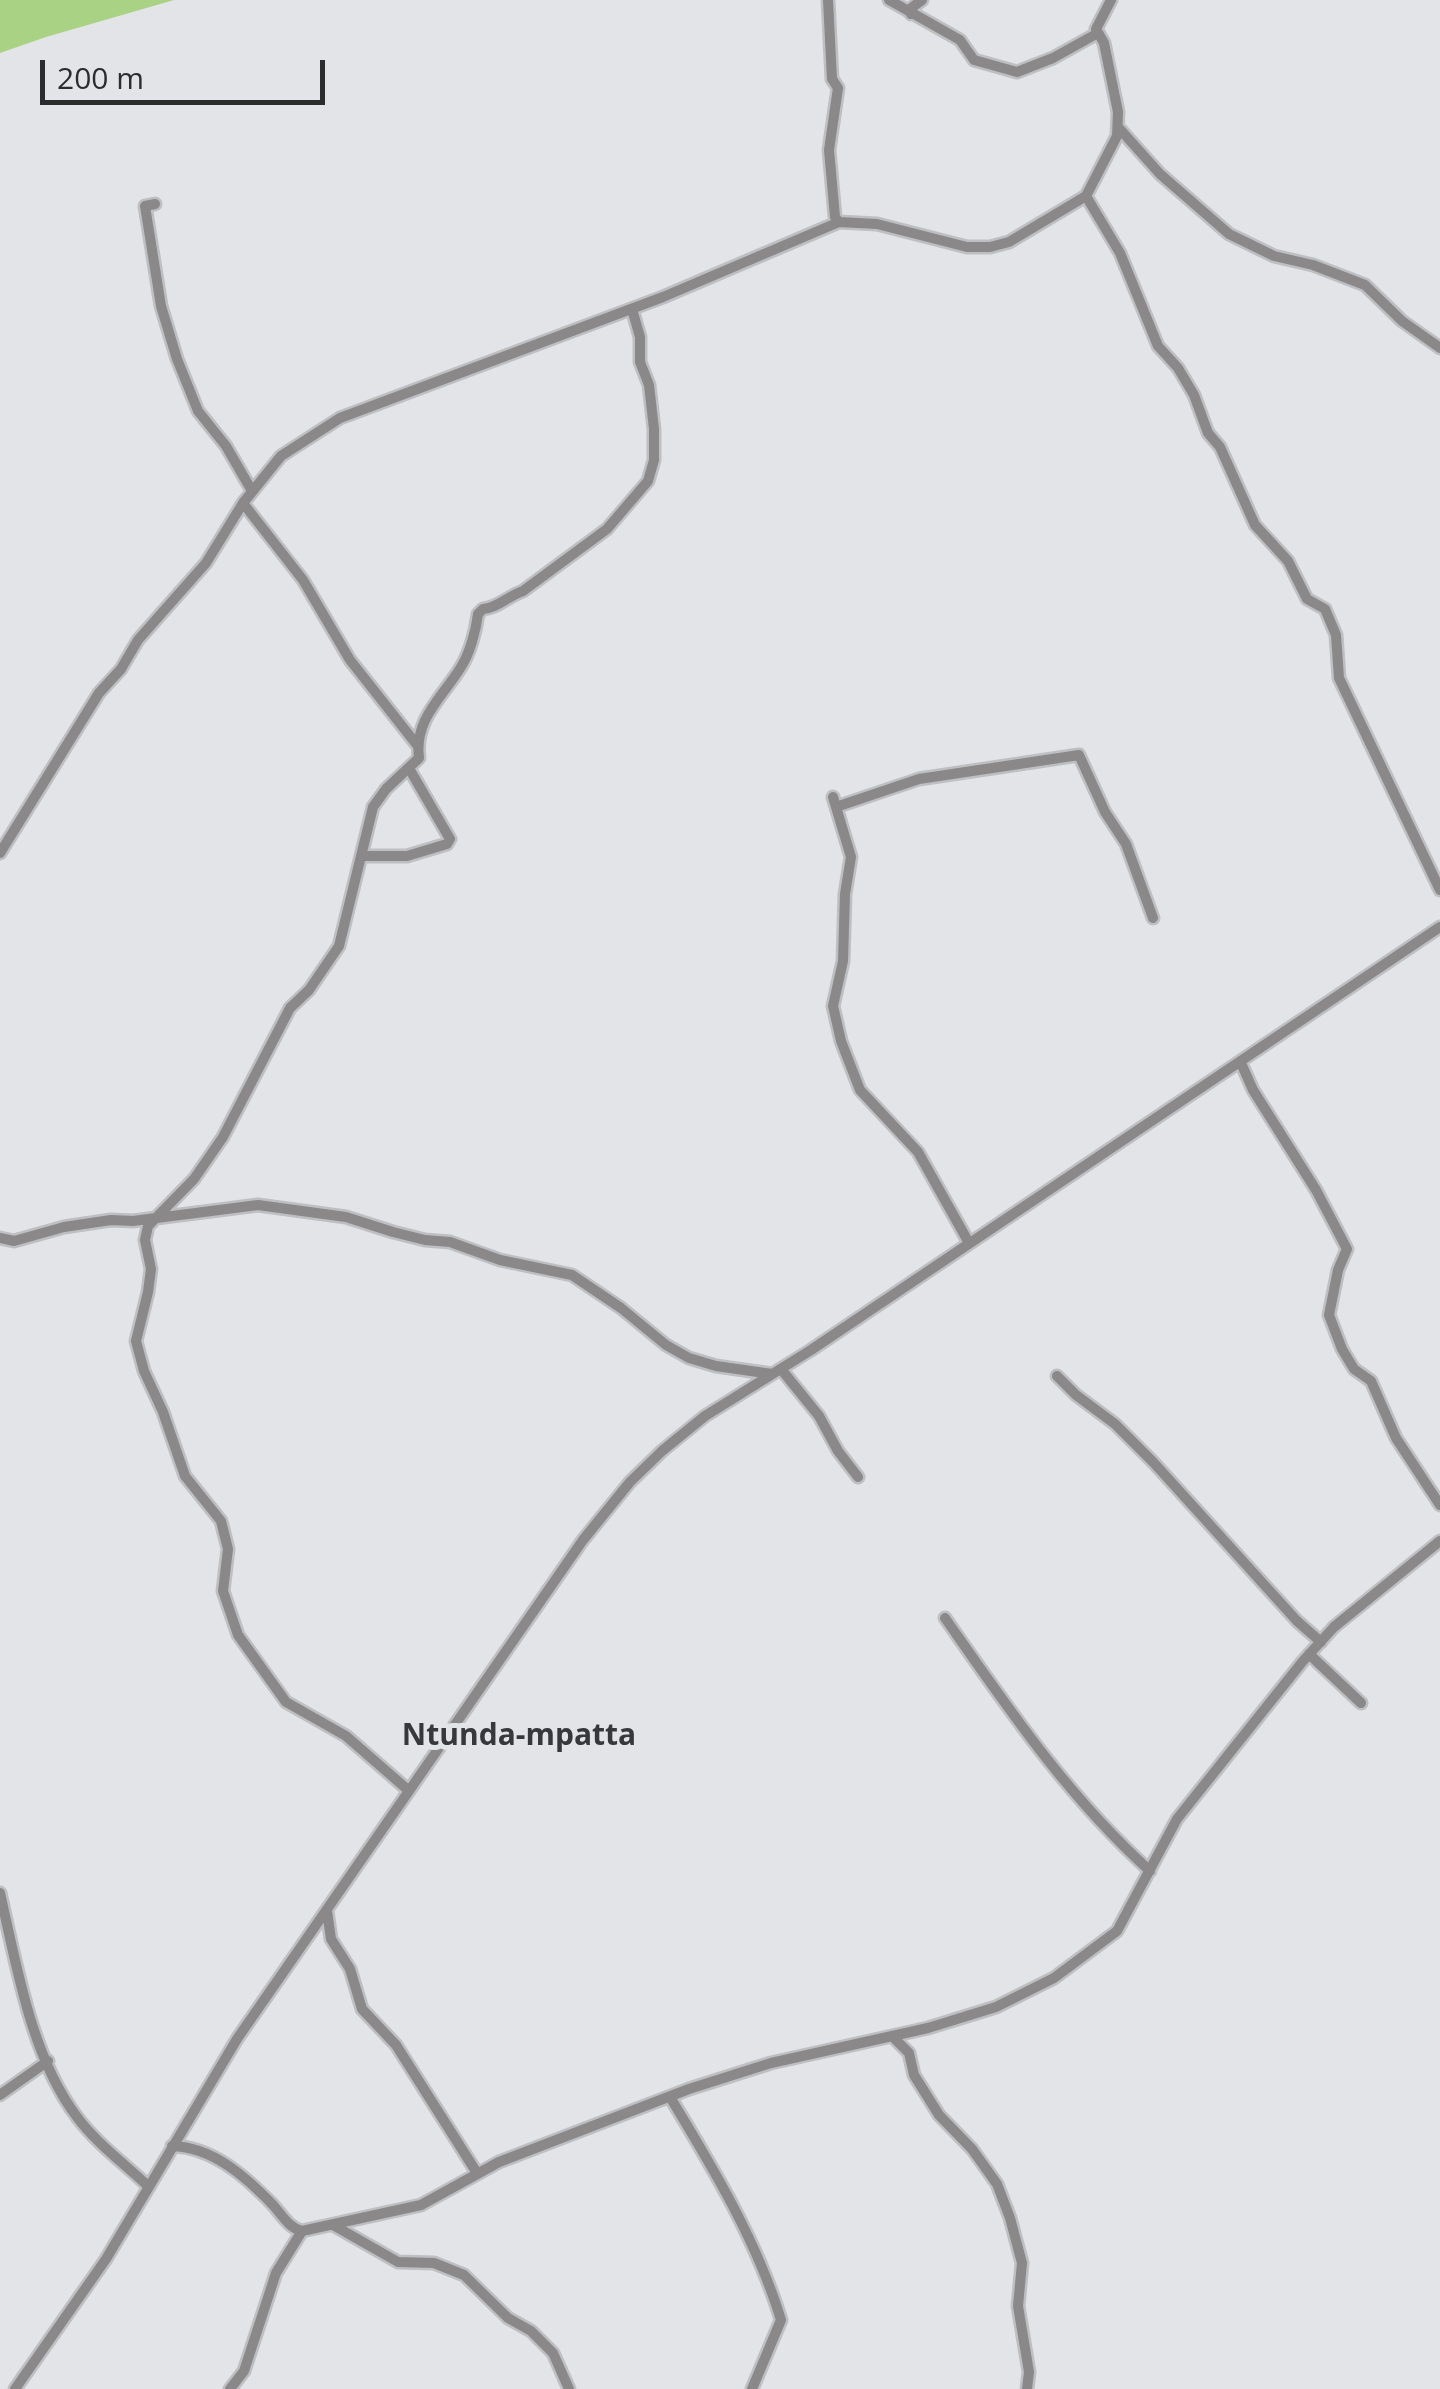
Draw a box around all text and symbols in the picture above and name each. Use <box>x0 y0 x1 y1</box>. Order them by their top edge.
scale bar <box>45 40 330 102</box>
text: 200 m <box>57 57 144 98</box>
district label: Ntunda-mpatta <box>402 1718 636 1754</box>

